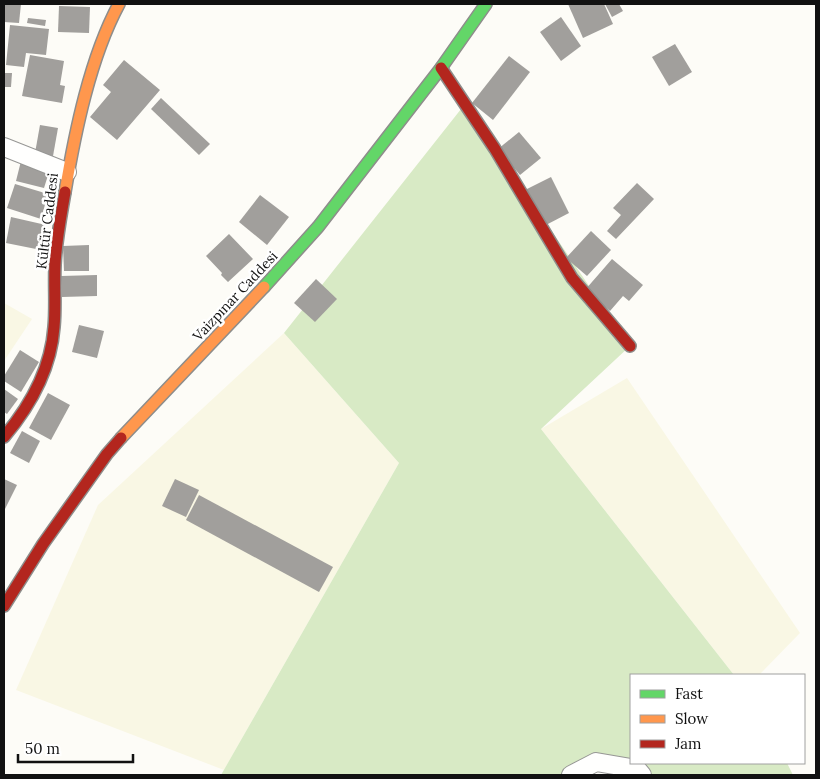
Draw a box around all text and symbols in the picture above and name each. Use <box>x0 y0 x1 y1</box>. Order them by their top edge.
street label: Kültür Caddesi <box>32 172 62 270</box>
street label: Vaizpınar Caddesi <box>188 247 281 346</box>
legend <box>630 674 805 764</box>
text: Fast <box>675 684 703 703</box>
text: Slow <box>675 709 708 728</box>
scale bar <box>18 732 132 764</box>
text: Jam <box>674 734 702 753</box>
text: 50 m <box>25 739 60 758</box>

